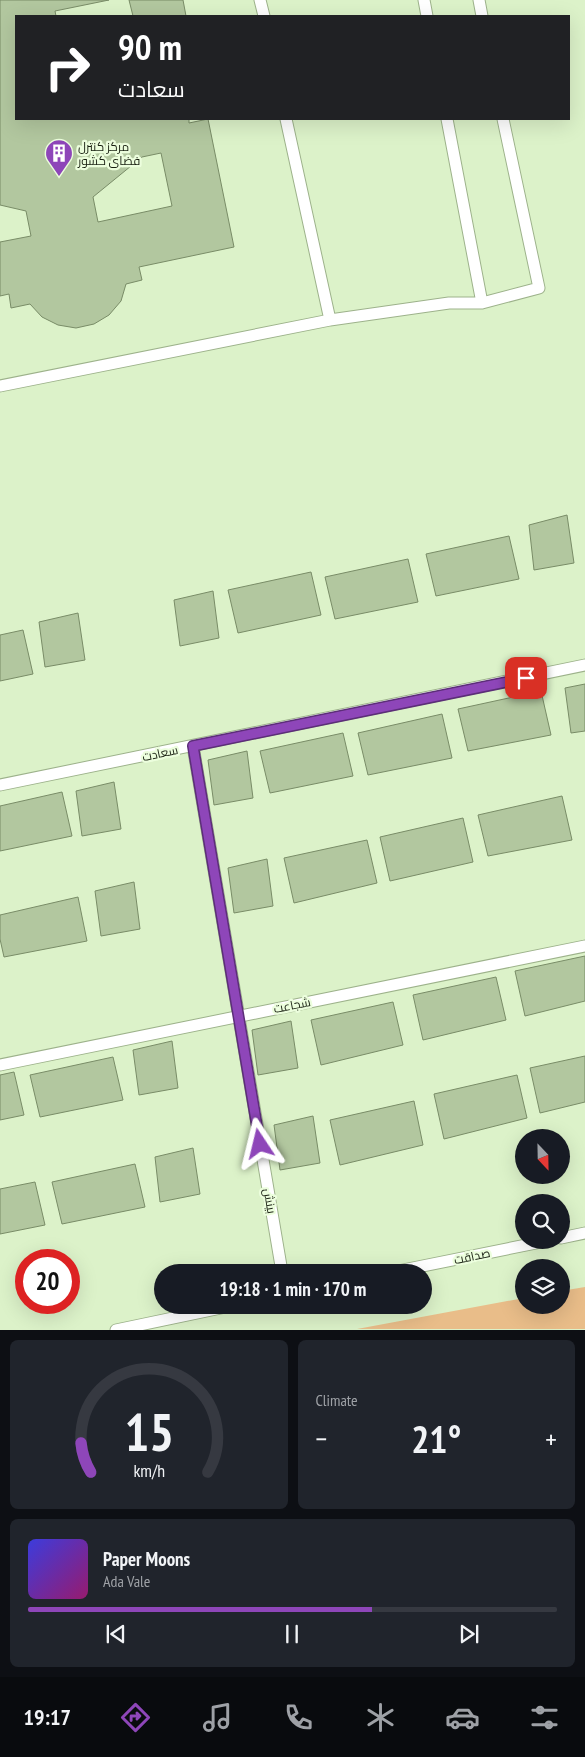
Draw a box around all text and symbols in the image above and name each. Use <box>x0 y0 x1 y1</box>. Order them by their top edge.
text: 90 m <box>118 24 182 70</box>
icon: right <box>35 35 100 100</box>
text: سعادت <box>118 75 185 103</box>
building icon: مرکز کنترل فضای کشور <box>44 138 74 177</box>
place label: مرکز کنترل فضای کشور <box>77 139 140 168</box>
pin <box>505 657 547 699</box>
icon: arrive <box>512 664 540 692</box>
street label: سعادت <box>141 742 179 764</box>
street label: شجاعت <box>272 994 312 1016</box>
position arrow <box>233 1117 285 1169</box>
north arrow <box>515 1129 570 1184</box>
map controls <box>515 1129 570 1314</box>
street label: بینش <box>260 1187 280 1215</box>
button: search <box>515 1194 570 1249</box>
street label: صداقت <box>453 1245 491 1267</box>
speed limit sign: 20 <box>15 1249 80 1314</box>
button: layers <box>515 1259 570 1314</box>
text: 19:18 · 1 min · 170 m <box>220 1277 366 1301</box>
text: Climate <box>316 1390 358 1410</box>
text: 15 <box>124 1398 174 1465</box>
text: 21° <box>411 1414 461 1463</box>
text: − <box>316 1420 327 1457</box>
text: + <box>545 1420 557 1457</box>
text: km/h <box>133 1459 165 1482</box>
text: Paper Moons <box>103 1547 190 1571</box>
text: Ada Vale <box>103 1571 150 1591</box>
icon: previous <box>102 1620 130 1648</box>
icon: pause <box>278 1620 306 1648</box>
icon: next <box>455 1620 483 1648</box>
icon: directions <box>118 1700 153 1735</box>
icon: music <box>200 1700 235 1735</box>
icon: phone <box>281 1700 316 1735</box>
icon: climate <box>363 1700 398 1735</box>
icon: car <box>445 1700 480 1735</box>
icon: filters <box>527 1700 562 1735</box>
text: 19:17 <box>23 1703 71 1731</box>

